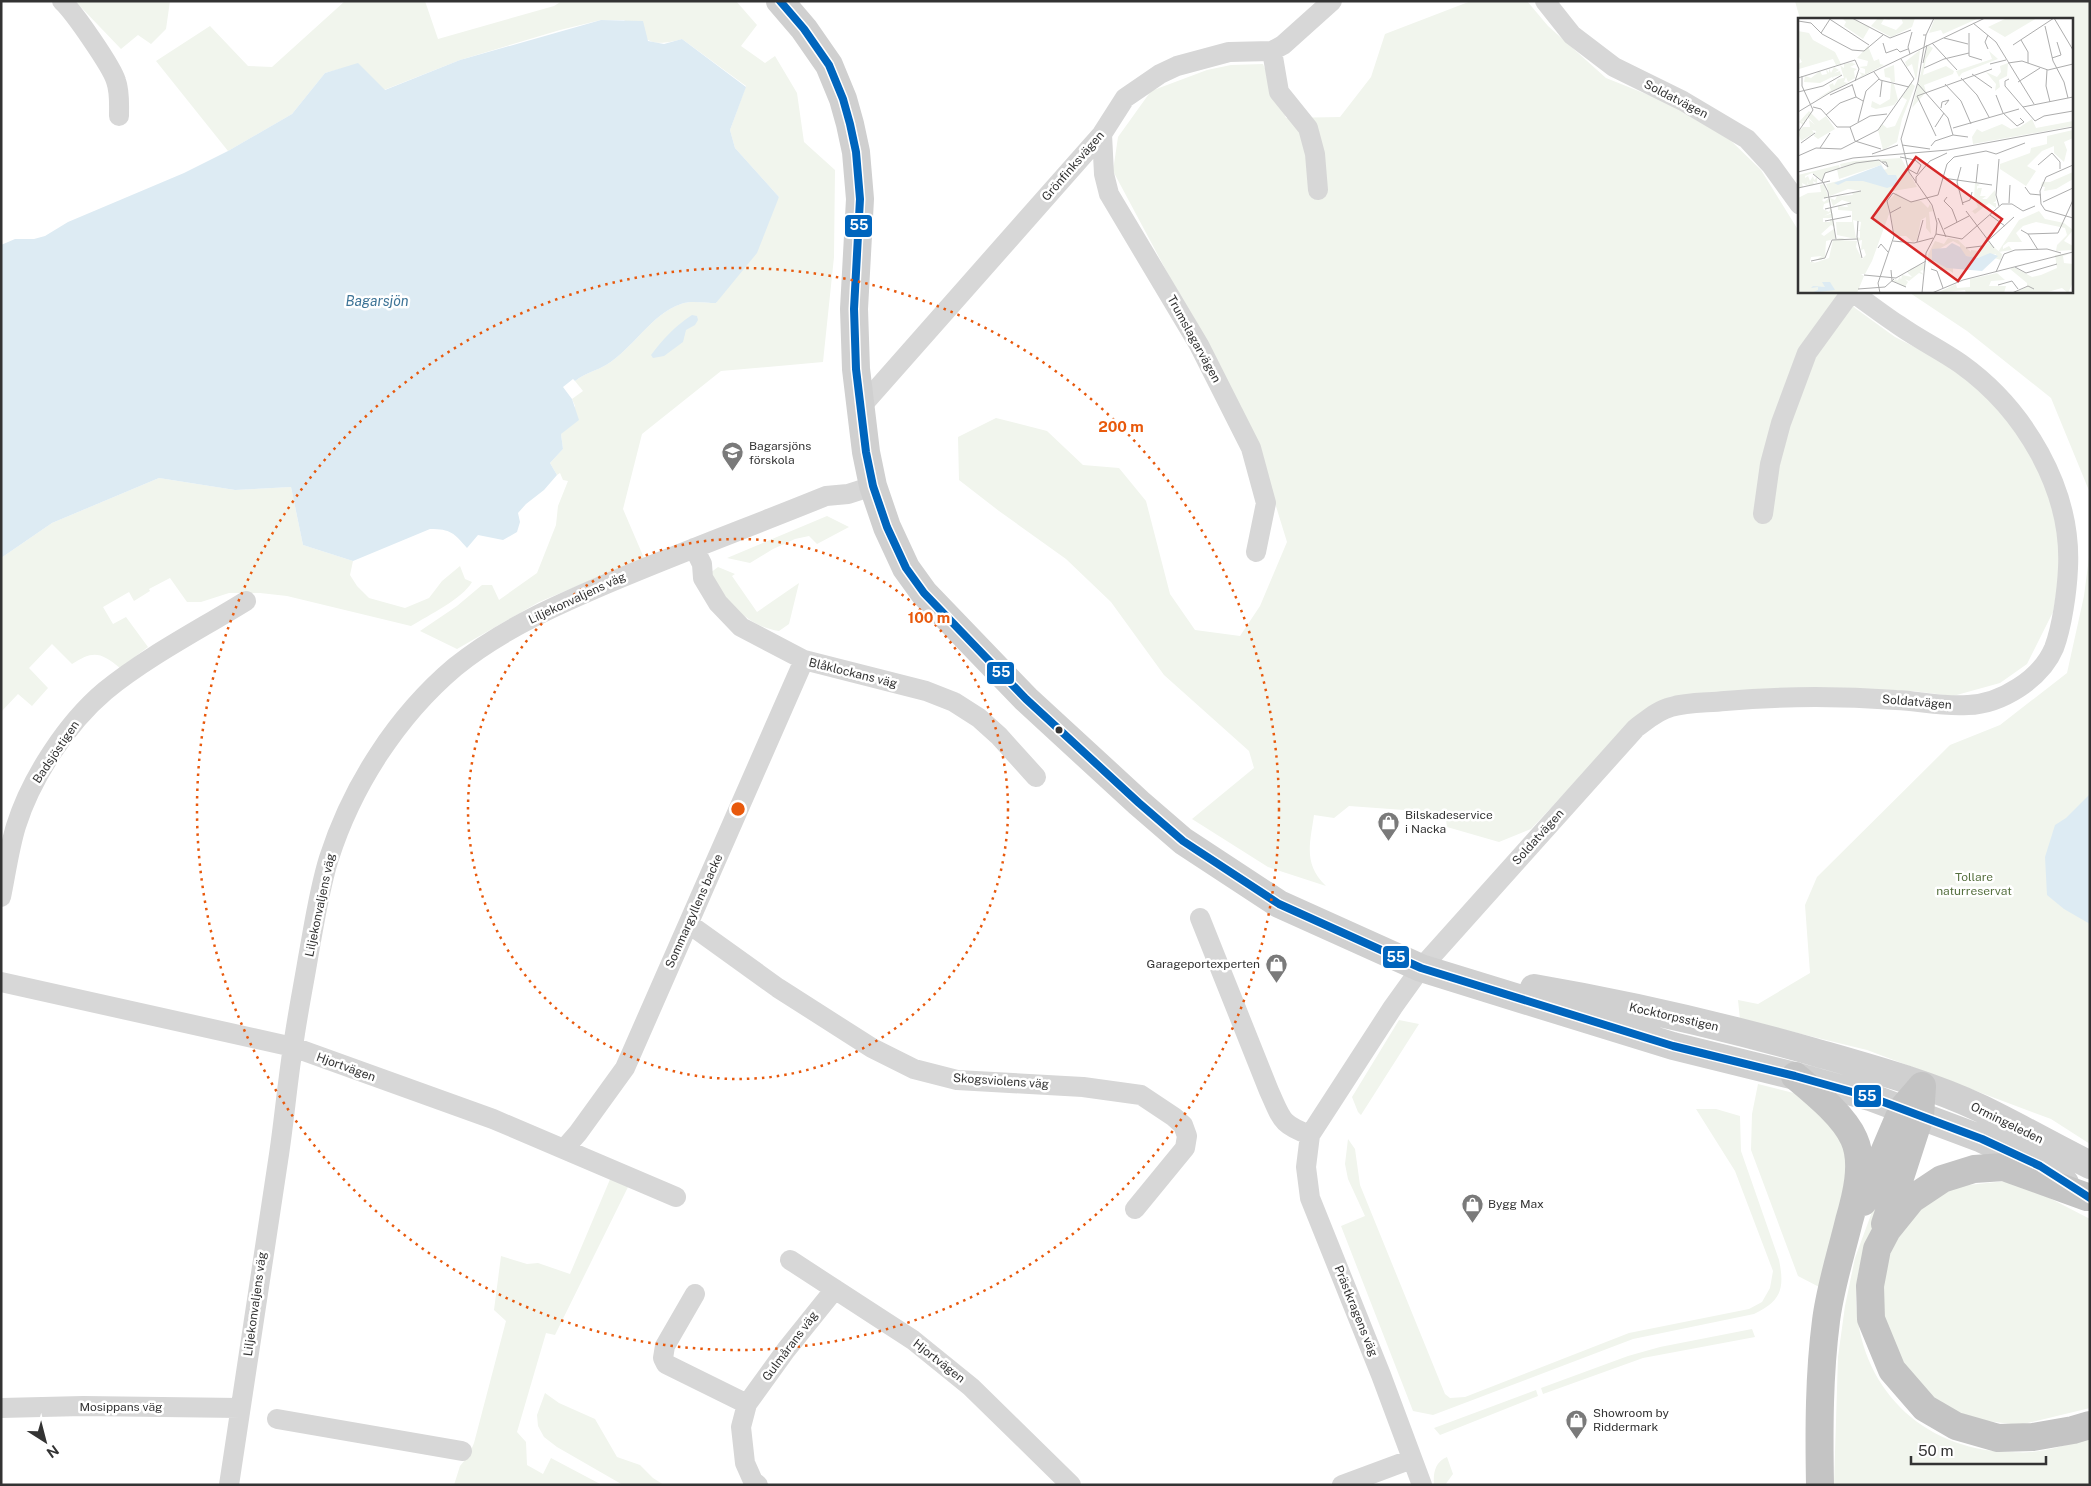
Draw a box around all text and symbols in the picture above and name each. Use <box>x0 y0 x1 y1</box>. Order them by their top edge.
inset map <box>1798 18 2074 292</box>
street label: Soldatvägen <box>1642 77 1710 121</box>
street label: Grönfinksvägen <box>1039 128 1107 204</box>
line badge: 55 <box>844 214 873 238</box>
text: 55 <box>850 217 868 233</box>
water label: Bagarsjön <box>345 293 409 309</box>
street label: Trumslagarvägen <box>1164 293 1224 385</box>
text: 200 m <box>1098 418 1144 435</box>
place label: Bagarsjöns förskola <box>749 439 811 467</box>
school or university icon: Bagarsjöns förskola <box>721 441 745 472</box>
street label: Liljekonvaljens väg <box>526 569 628 627</box>
text: 100 m <box>908 609 950 626</box>
street label: Blåklockans väg <box>807 655 899 691</box>
line badge: 55 <box>986 661 1015 685</box>
text: 55 <box>992 664 1010 680</box>
street label: Soldatvägen <box>1882 692 1953 712</box>
street label: Badsjöstigen <box>30 718 82 786</box>
unlabelled marker <box>1054 725 1064 735</box>
centre of rings <box>729 800 747 818</box>
street label: Soldatvägen <box>1509 806 1567 868</box>
place label: Bilskadeservice i Nacka <box>1405 808 1493 836</box>
shop icon: Bilskadeservice i Nacka <box>1377 810 1401 841</box>
street label: Liljekonvaljens väg <box>302 852 338 958</box>
street label: Sommargyllens backe <box>663 852 726 970</box>
park label: Tollare naturreservat <box>1936 870 2012 898</box>
line badge: 55 <box>1382 945 1410 969</box>
text: 55 <box>1387 949 1405 965</box>
shop icon: Garageportexperten <box>1264 952 1288 983</box>
place label: Garageportexperten <box>1147 957 1260 971</box>
street label: Kocktorpsstigen <box>1628 1000 1720 1034</box>
street label: Hjortvägen <box>315 1050 378 1084</box>
street label: Skogsviolens väg <box>953 1071 1049 1091</box>
line badge: 55 <box>1853 1084 1882 1108</box>
text: 55 <box>1858 1088 1876 1104</box>
street label: Ormingeleden <box>1968 1099 2046 1147</box>
shop icon: Bygg Max <box>1460 1192 1484 1223</box>
place label: Bygg Max <box>1488 1197 1544 1211</box>
street label: Liljekonvaljens väg <box>241 1251 269 1357</box>
street label: Prästkragens väg <box>1331 1263 1381 1359</box>
street label: Gulmårans väg <box>759 1309 821 1383</box>
street label: Hjortvägen <box>910 1336 968 1386</box>
street label: Mosippans väg <box>79 1400 163 1414</box>
place label: Showroom by Riddermark <box>1593 1406 1670 1434</box>
shop icon: Showroom by Riddermark <box>1565 1408 1589 1439</box>
north arrow <box>20 1416 70 1466</box>
scale bar <box>1911 1434 2046 1466</box>
text: N <box>44 1442 62 1461</box>
text: 50 m <box>1918 1442 1953 1459</box>

